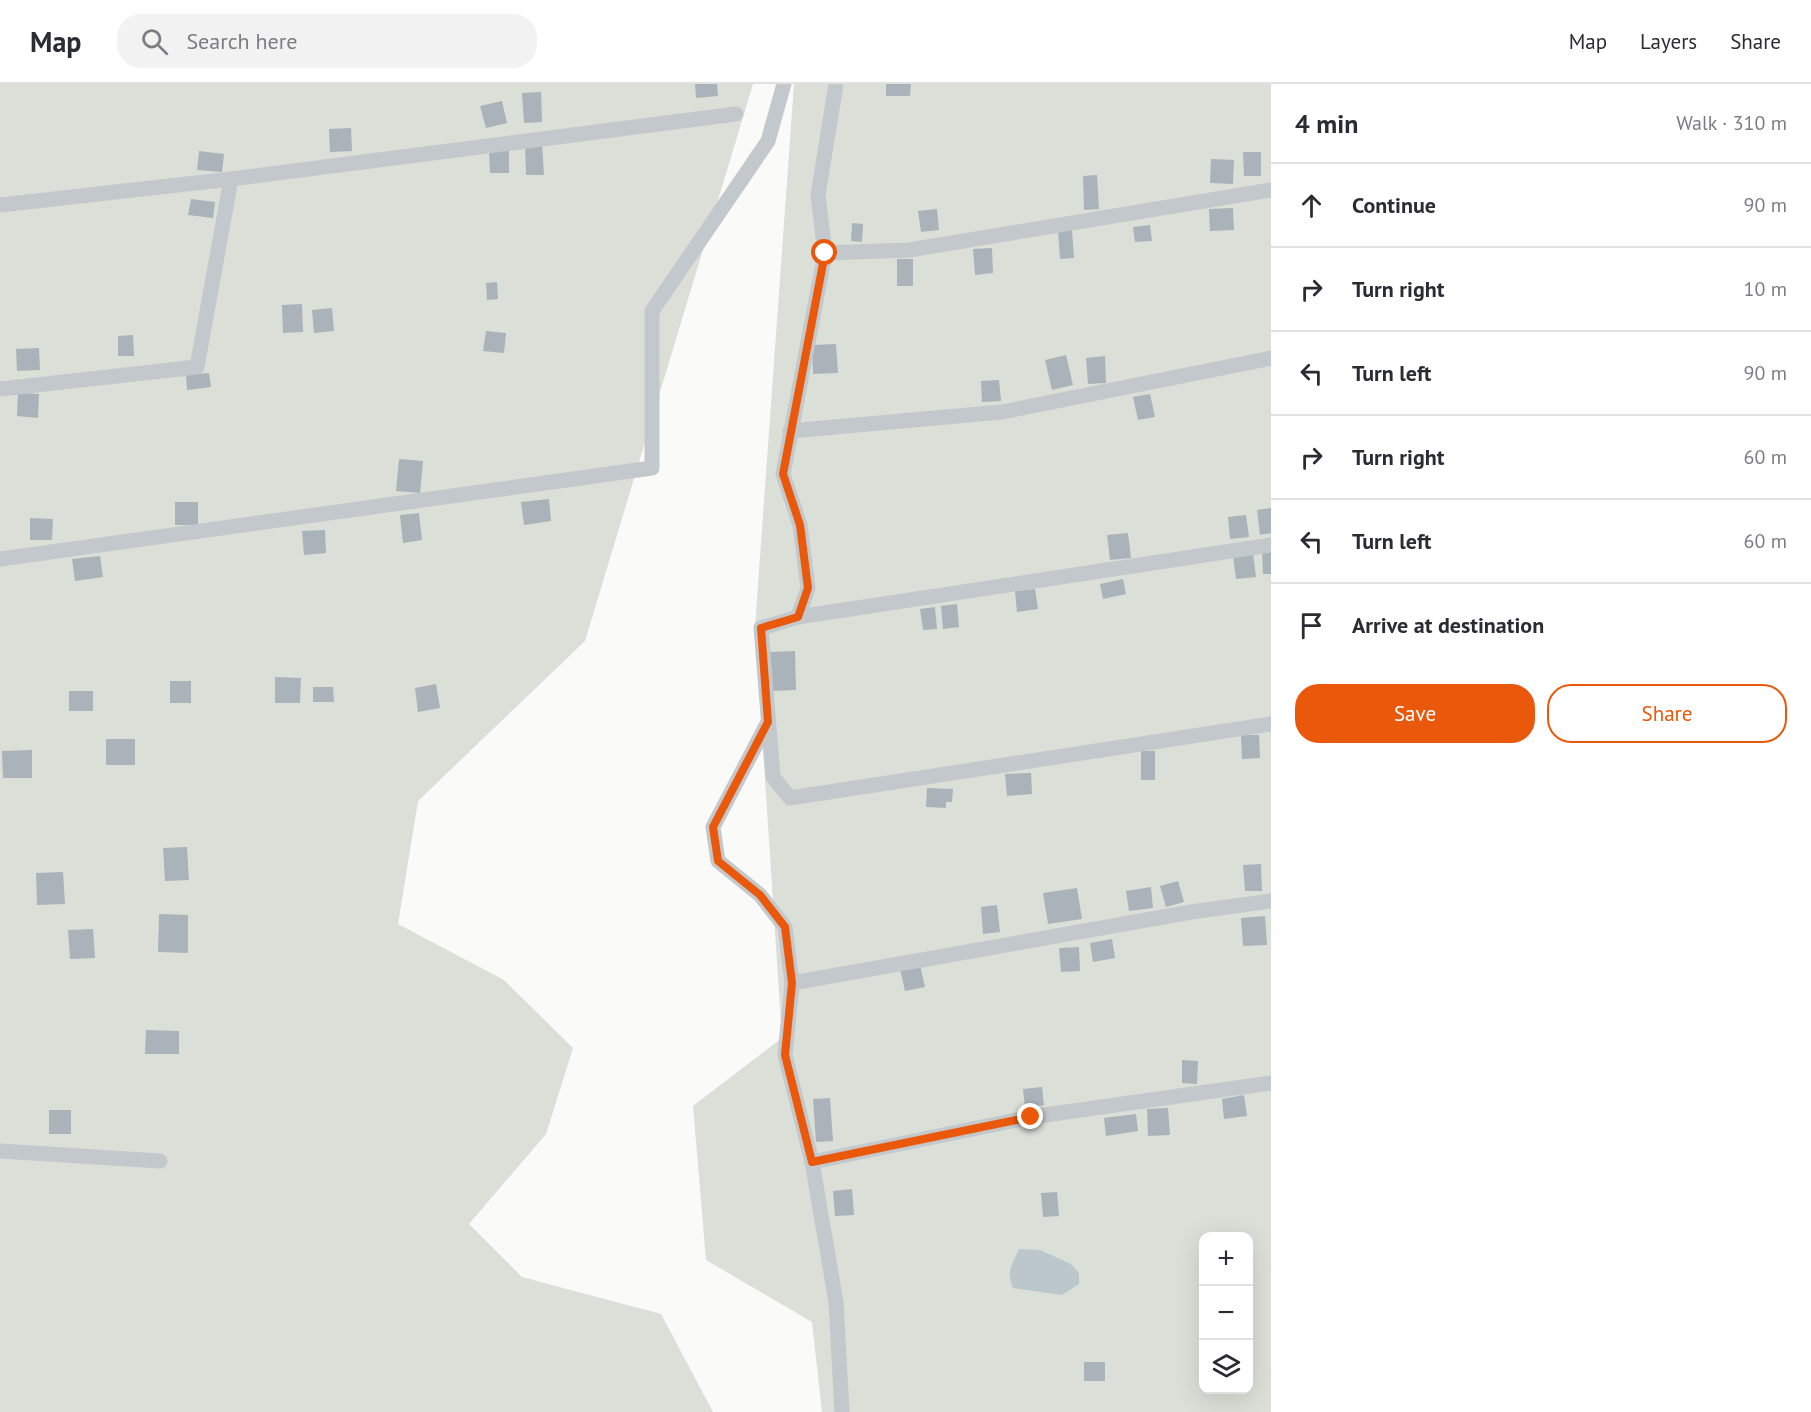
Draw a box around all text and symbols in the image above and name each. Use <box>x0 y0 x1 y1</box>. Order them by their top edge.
search box <box>117 14 537 68</box>
text: Map <box>30 23 81 60</box>
icon: search <box>138 25 171 58</box>
text: Search here <box>186 27 297 55</box>
text: Map <box>1569 28 1607 55</box>
text: Layers <box>1640 28 1697 55</box>
text: Share <box>1730 28 1781 55</box>
text: 4 min <box>1295 107 1358 140</box>
text: Walk · 310 m <box>1676 110 1787 136</box>
icon: ahead <box>1295 189 1328 222</box>
text: Continue <box>1352 191 1436 219</box>
text: 90 m <box>1744 192 1787 218</box>
route start <box>811 239 837 265</box>
icon: right <box>1295 273 1328 306</box>
text: Turn right <box>1352 275 1444 303</box>
text: 10 m <box>1744 276 1787 302</box>
icon: left <box>1295 357 1328 390</box>
text: Turn left <box>1352 359 1432 387</box>
text: 90 m <box>1744 360 1787 386</box>
icon: right <box>1295 441 1328 474</box>
text: Turn right <box>1352 443 1444 471</box>
text: 60 m <box>1744 444 1787 470</box>
icon: left <box>1295 525 1328 558</box>
text: Turn left <box>1352 527 1432 555</box>
text: 60 m <box>1744 528 1787 554</box>
icon: arrive <box>1295 609 1328 642</box>
text: Arrive at destination <box>1352 611 1544 639</box>
button: Save <box>1295 684 1535 743</box>
button: Share <box>1547 684 1787 743</box>
route end <box>1017 1103 1043 1129</box>
map controls <box>1199 1232 1253 1394</box>
button: + <box>1199 1232 1253 1286</box>
button: − <box>1199 1286 1253 1340</box>
button: layers <box>1199 1340 1253 1394</box>

